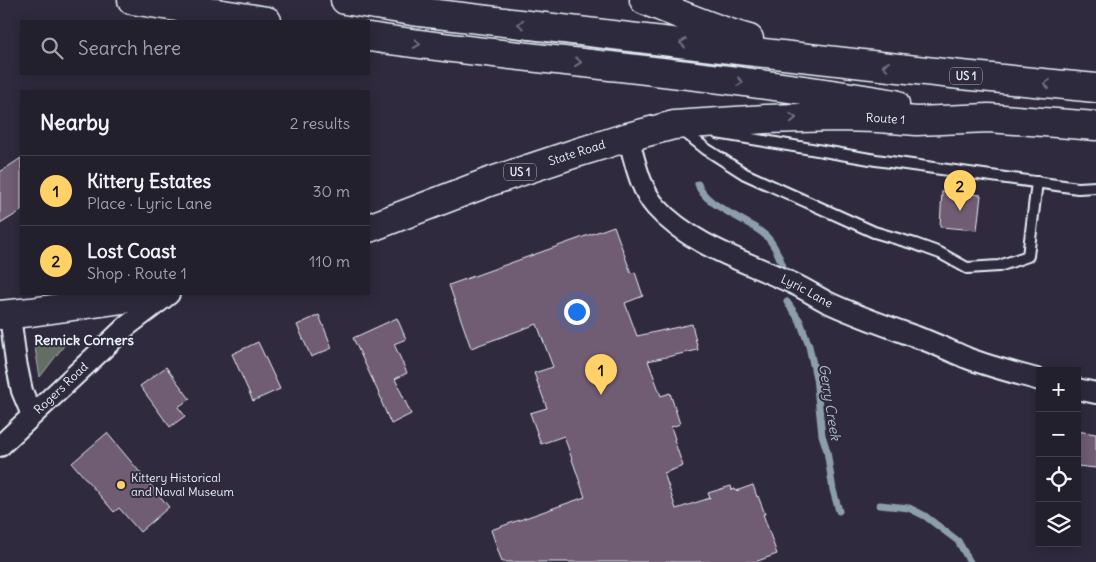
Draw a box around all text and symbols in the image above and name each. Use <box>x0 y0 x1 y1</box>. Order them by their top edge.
one-way arrow <box>517 19 525 30</box>
search box <box>20 20 370 75</box>
icon: search <box>38 34 66 62</box>
text: Search here <box>78 36 181 60</box>
one-way arrow <box>413 38 421 49</box>
one-way arrow <box>678 38 686 49</box>
one-way arrow <box>575 56 583 67</box>
one-way arrow <box>882 61 890 72</box>
road number: US 1 <box>950 68 982 84</box>
one-way arrow <box>736 76 744 87</box>
one-way arrow <box>1043 78 1051 89</box>
text: Nearby <box>40 109 110 136</box>
street label: Route 1 <box>866 110 906 127</box>
text: 2 results <box>290 113 350 133</box>
one-way arrow <box>790 113 797 123</box>
street label: State Road <box>546 137 607 169</box>
road number: US 1 <box>504 163 536 180</box>
text: Kittery Estates <box>87 169 211 193</box>
pin: 2 <box>944 170 976 211</box>
text: 1 <box>53 181 59 201</box>
text: 30 m <box>313 181 350 201</box>
text: Place · Lyric Lane <box>87 193 212 213</box>
text: Lost Coast <box>87 239 176 263</box>
text: 2 <box>52 251 60 271</box>
text: 110 m <box>309 251 350 271</box>
text: Shop · Route 1 <box>87 263 187 283</box>
street label: Lyric Lane <box>779 271 835 311</box>
your location <box>564 299 590 325</box>
district label: Remick Corners <box>34 331 134 349</box>
pin: 1 <box>585 354 617 395</box>
street label: Rogers Road <box>31 359 91 417</box>
water label: Gerry Creek <box>815 363 845 442</box>
map controls <box>1036 367 1081 547</box>
button: + <box>1036 367 1081 412</box>
button: − <box>1036 412 1081 457</box>
button: locate <box>1036 457 1081 502</box>
place label: Kittery Historical and Naval Museum <box>131 470 235 499</box>
marker: Kittery Historical and Naval Museum <box>115 479 127 491</box>
button: layers <box>1036 502 1081 547</box>

